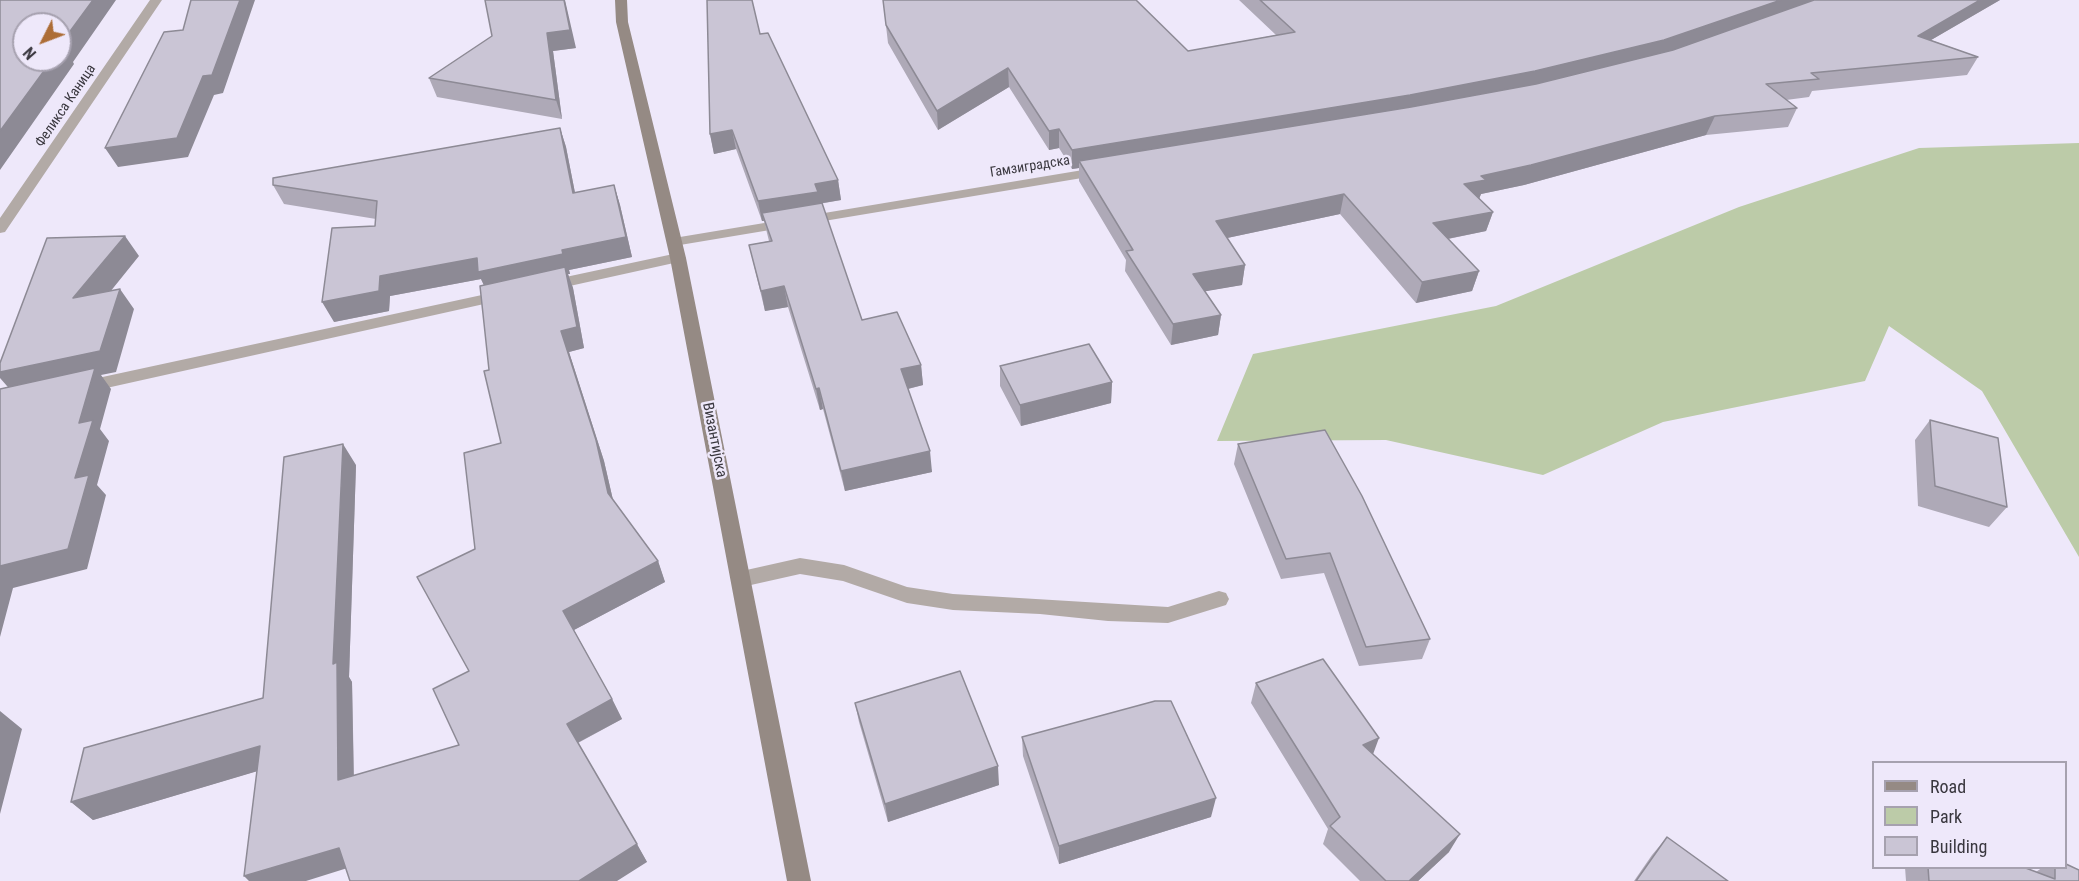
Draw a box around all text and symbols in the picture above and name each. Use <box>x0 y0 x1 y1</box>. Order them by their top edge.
north arrow <box>12 12 72 72</box>
text: N <box>19 43 40 63</box>
street label: Феликса Каница <box>32 61 100 151</box>
street label: Гамзиградска <box>989 152 1071 182</box>
street label: Византијска <box>698 401 730 479</box>
legend <box>1872 761 2067 869</box>
text: Road <box>1930 776 1966 797</box>
text: Park <box>1930 806 1962 827</box>
text: Building <box>1930 836 1987 857</box>

